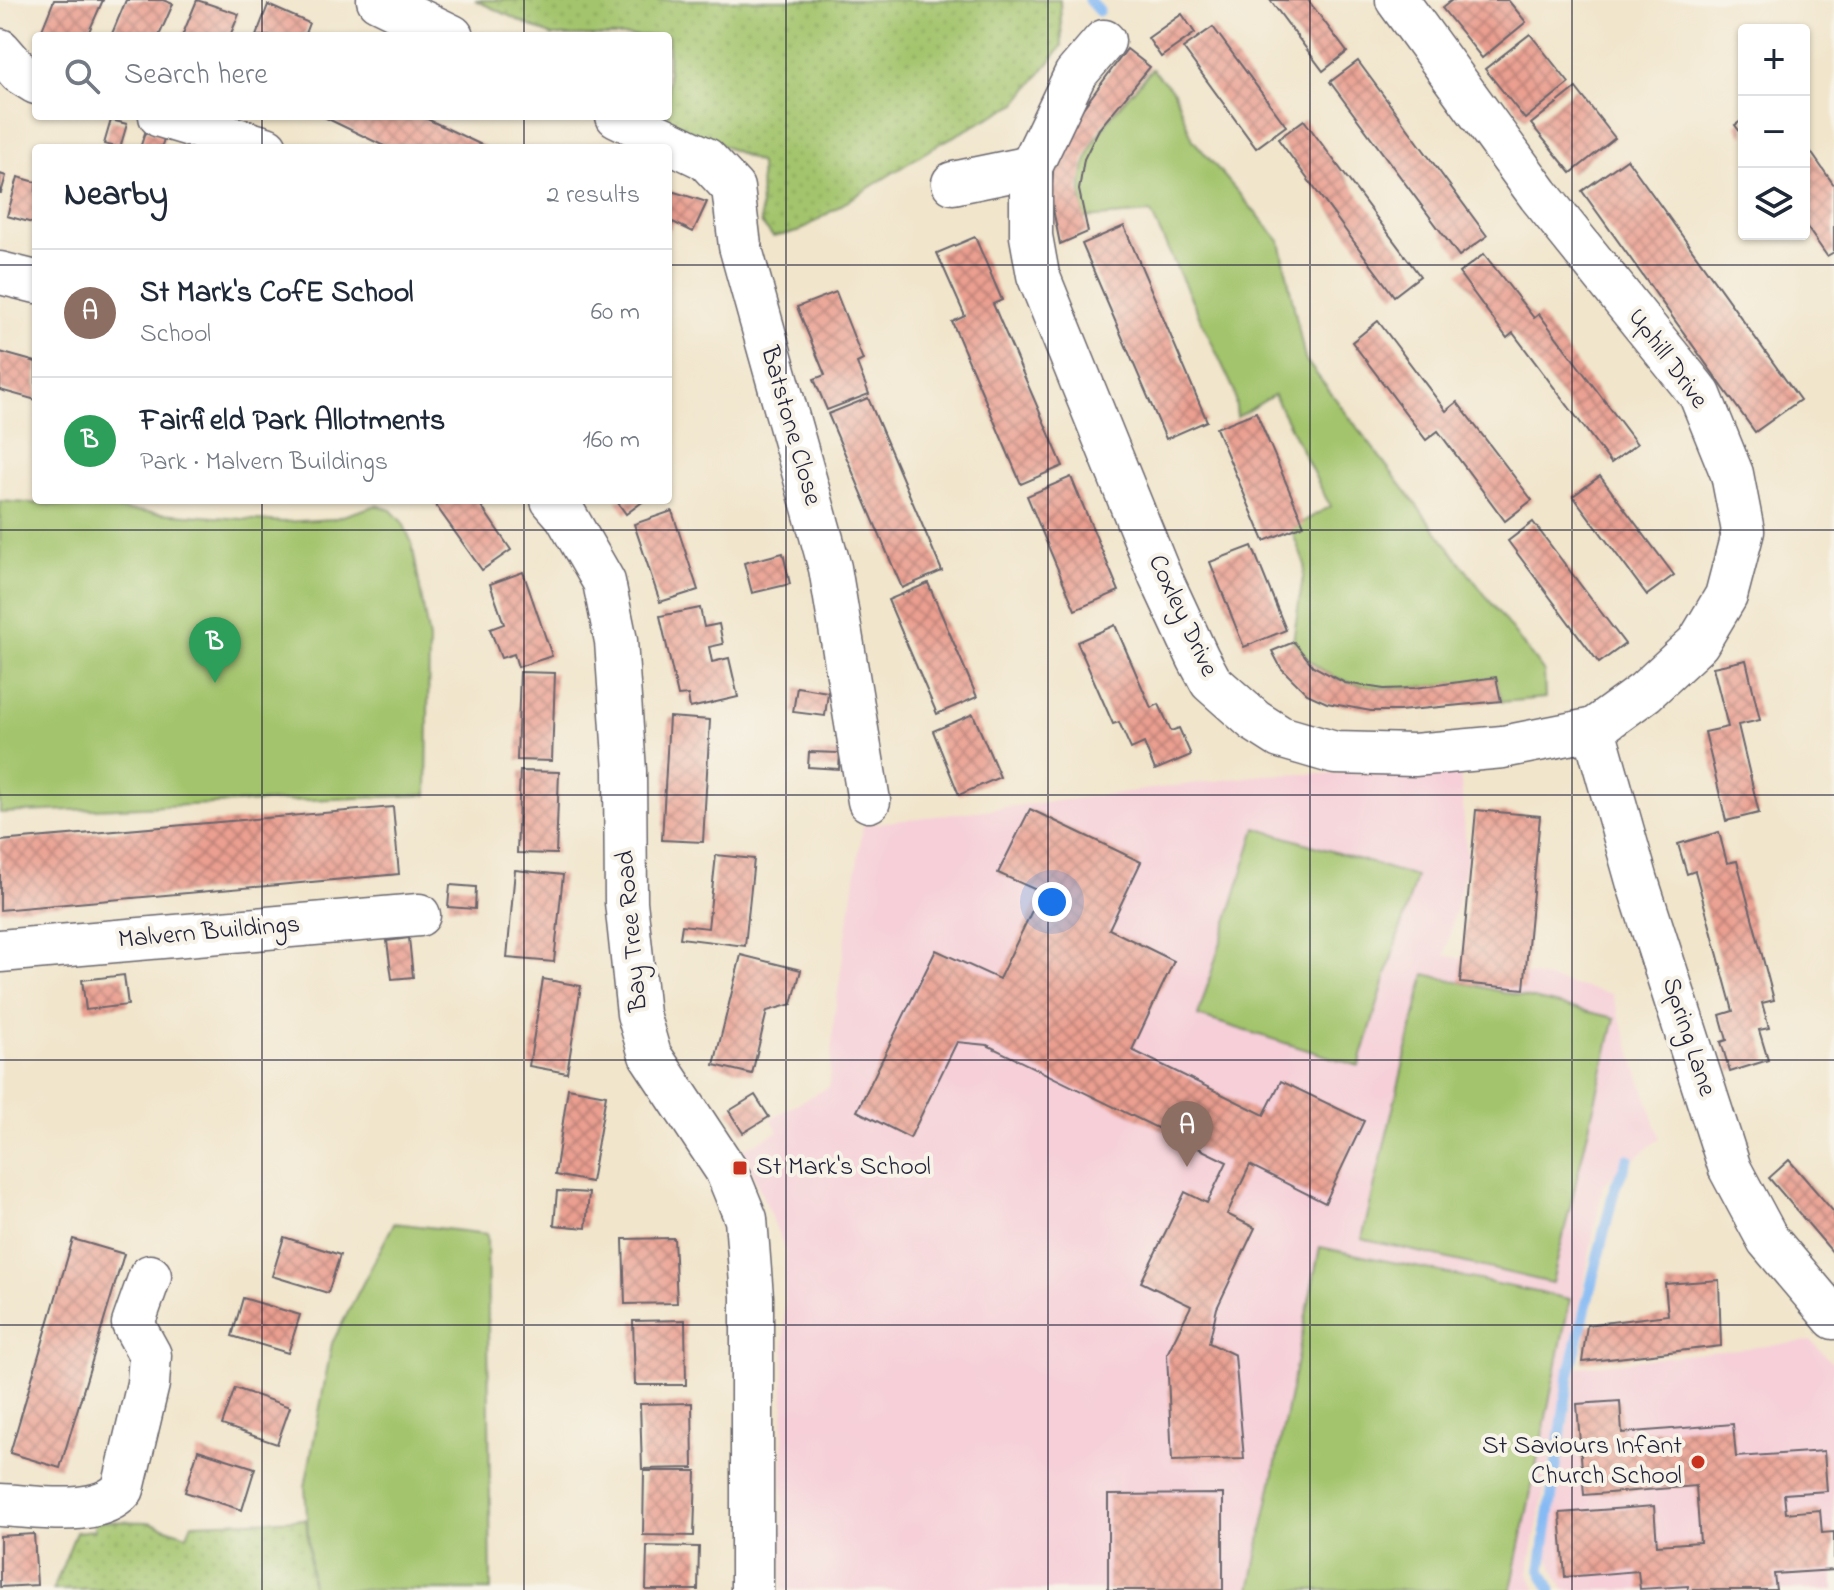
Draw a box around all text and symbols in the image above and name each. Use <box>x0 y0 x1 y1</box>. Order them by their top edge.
map controls <box>1738 24 1810 240</box>
button: + <box>1738 24 1810 96</box>
search box <box>32 32 672 120</box>
icon: search <box>60 54 104 98</box>
text: Search here <box>124 54 268 98</box>
button: − <box>1738 96 1810 168</box>
button: layers <box>1738 168 1810 240</box>
text: Nearby <box>64 171 168 221</box>
text: 2 results <box>547 177 640 215</box>
text: St Mark's CofE School <box>140 272 413 316</box>
text: A <box>82 294 98 332</box>
text: 60 m <box>591 294 640 332</box>
street label: Uphill Drive <box>1617 301 1717 418</box>
text: School <box>140 316 211 354</box>
street label: Batstone Close <box>749 341 831 510</box>
text: Fairfield Park Allotments <box>140 400 445 444</box>
text: B <box>81 422 99 460</box>
text: 160 m <box>582 422 640 460</box>
text: Park · Malvern Buildings <box>140 444 388 482</box>
street label: Coxley Drive <box>1137 549 1227 684</box>
pin: B <box>189 617 241 683</box>
street label: Bay Tree Road <box>607 848 659 1014</box>
your location <box>1032 882 1072 922</box>
street label: Malvern Buildings <box>116 906 302 960</box>
street label: Spring Lane <box>1651 973 1725 1102</box>
pin: A <box>1161 1101 1213 1167</box>
place label: St Mark's School <box>756 1149 931 1187</box>
marker: St Mark's School <box>731 1159 749 1177</box>
place label: St Saviours Infant Church School <box>1482 1428 1682 1496</box>
marker: St Saviours Infant Church School <box>1689 1453 1707 1471</box>

